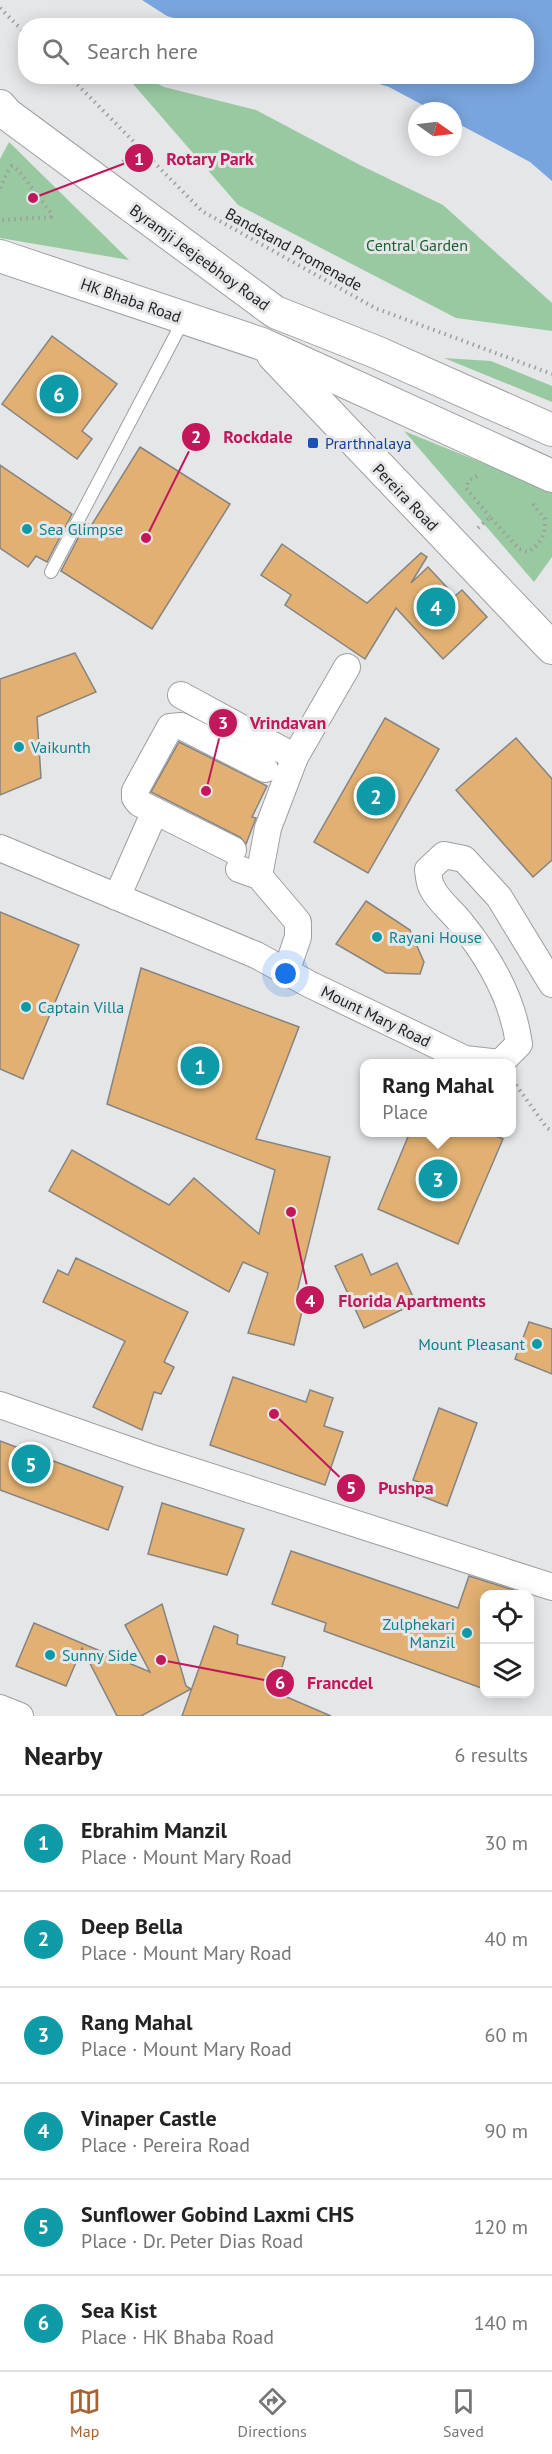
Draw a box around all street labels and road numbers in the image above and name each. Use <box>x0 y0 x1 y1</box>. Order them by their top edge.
street label: Byramji Jeejeebhoy Road <box>126 200 274 314</box>
street label: Bandstand Promenade <box>222 203 366 295</box>
street label: HK Bhaba Road <box>78 273 184 327</box>
street label: Pereira Road <box>369 459 443 535</box>
street label: Mount Mary Road <box>318 981 434 1051</box>

